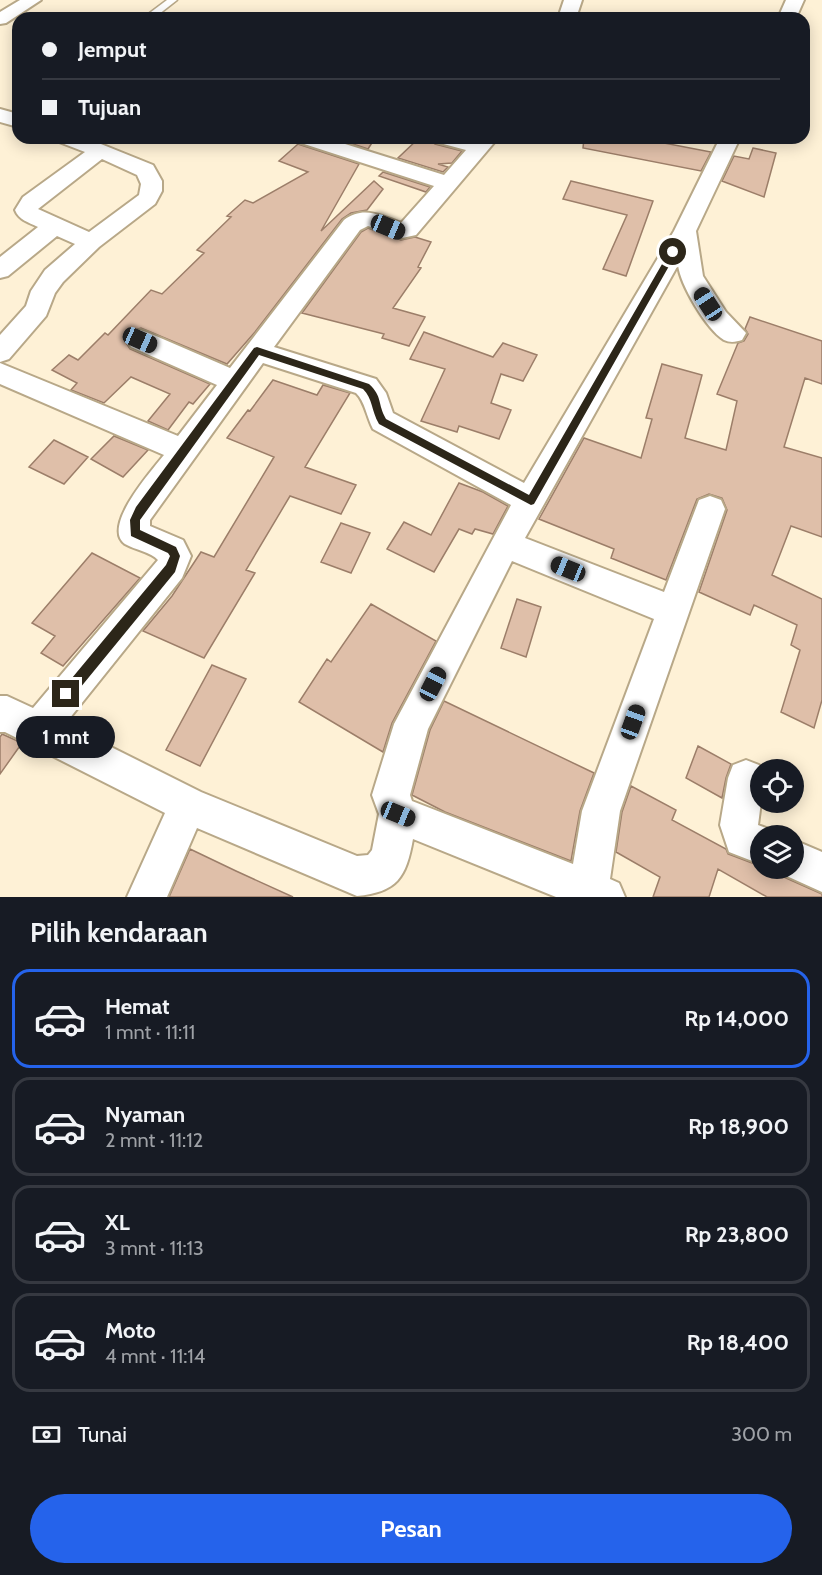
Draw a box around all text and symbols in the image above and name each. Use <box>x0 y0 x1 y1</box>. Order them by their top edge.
text: Jemput <box>78 36 147 63</box>
text: Tujuan <box>78 94 141 121</box>
car <box>368 212 408 242</box>
route start <box>659 238 686 265</box>
car <box>691 284 725 324</box>
car <box>120 324 160 356</box>
car <box>548 554 588 584</box>
car <box>417 664 449 704</box>
route end <box>52 680 79 707</box>
car <box>618 702 648 742</box>
callout: 1 mnt <box>16 715 116 757</box>
text: 1 mnt <box>42 725 89 749</box>
map controls <box>750 759 804 879</box>
button: locate <box>750 759 804 813</box>
car <box>378 799 418 829</box>
button: layers <box>750 825 804 879</box>
text: Pilih kendaraan <box>30 916 208 949</box>
icon: car <box>33 992 87 1046</box>
text: Hemat <box>105 993 170 1020</box>
text: Rp 14,000 <box>685 1005 789 1032</box>
text: 1 mnt · 11:11 <box>105 1020 195 1044</box>
icon: car <box>33 1100 87 1154</box>
text: Nyaman <box>105 1101 185 1128</box>
text: Rp 18,900 <box>688 1113 789 1140</box>
text: 2 mnt · 11:12 <box>105 1128 203 1152</box>
icon: car <box>33 1208 87 1262</box>
text: XL <box>105 1209 130 1236</box>
text: Rp 23,800 <box>685 1221 789 1248</box>
text: 3 mnt · 11:13 <box>105 1236 204 1260</box>
icon: car <box>33 1316 87 1370</box>
text: Moto <box>105 1317 156 1344</box>
text: Rp 18,400 <box>687 1329 789 1356</box>
text: 4 mnt · 11:14 <box>105 1344 205 1368</box>
icon: cash <box>30 1418 63 1451</box>
text: Tunai <box>78 1421 127 1448</box>
text: 300 m <box>731 1422 792 1446</box>
button: Pesan <box>30 1494 792 1563</box>

